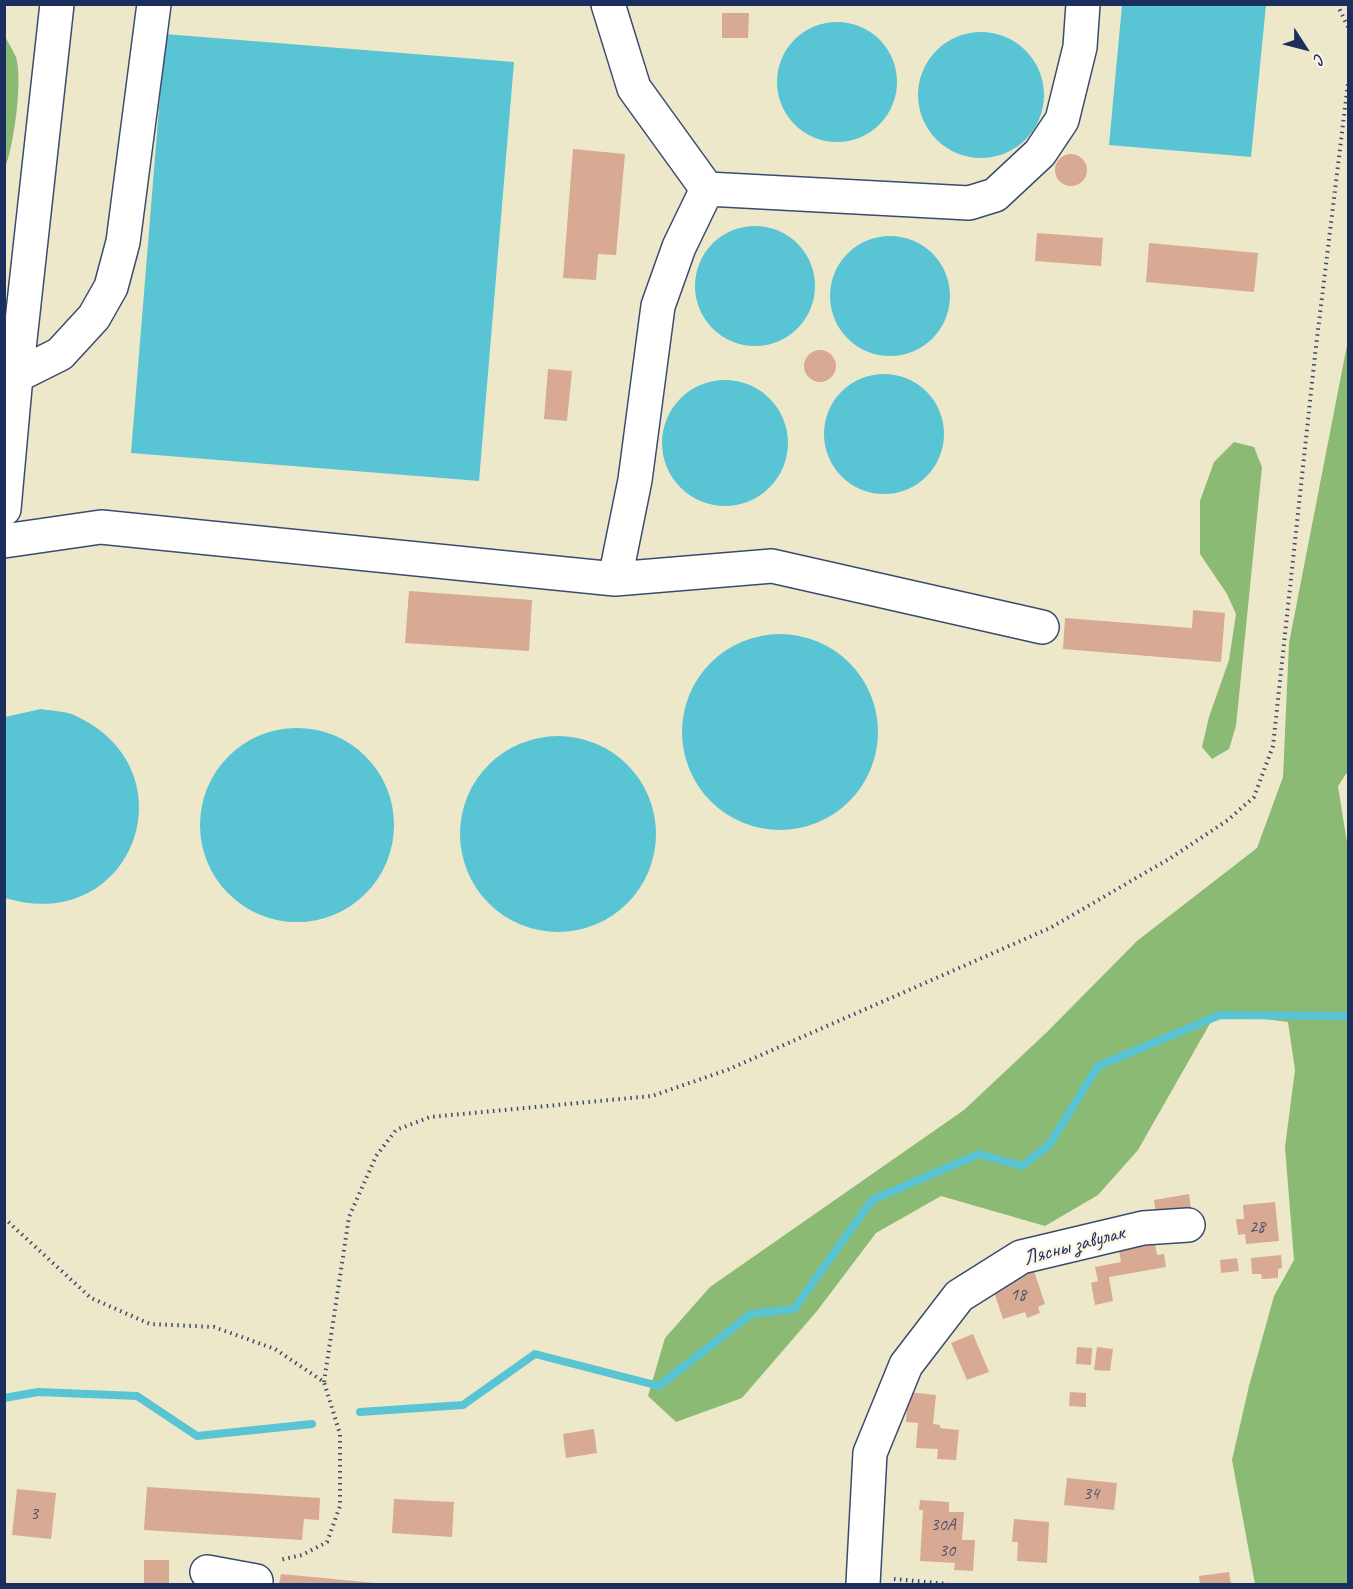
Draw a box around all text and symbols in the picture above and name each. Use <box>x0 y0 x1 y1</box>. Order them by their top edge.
north arrow <box>1275 18 1335 78</box>
text: С <box>1309 50 1330 68</box>
house number: 28 <box>1249 1216 1265 1238</box>
street label: Лясны завулак <box>1021 1220 1127 1272</box>
house number: 18 <box>1010 1284 1026 1306</box>
house number: 34 <box>1083 1483 1099 1505</box>
house number: 3 <box>30 1503 38 1525</box>
house number: 30А <box>930 1514 956 1536</box>
house number: 30 <box>939 1540 955 1562</box>

